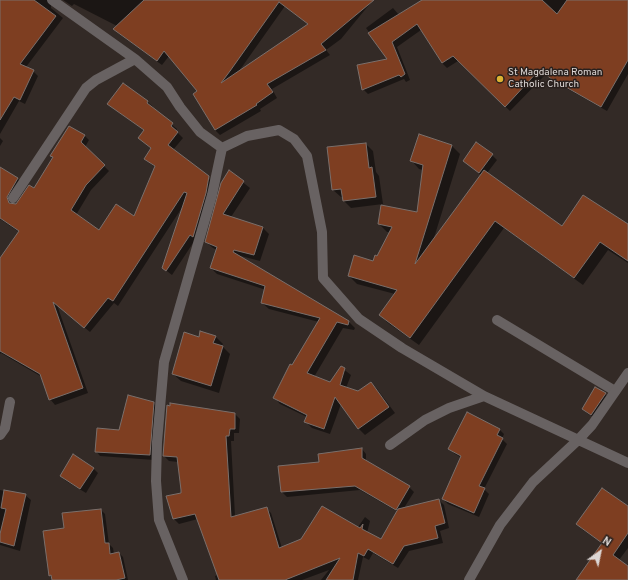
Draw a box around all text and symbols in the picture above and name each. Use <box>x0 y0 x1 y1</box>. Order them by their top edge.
place label: St Magdalena Roman Catholic Church <box>508 67 602 90</box>
marker: St Magdalena Roman Catholic Church <box>495 74 505 84</box>
north arrow <box>580 532 620 572</box>
text: N <box>599 534 614 550</box>

